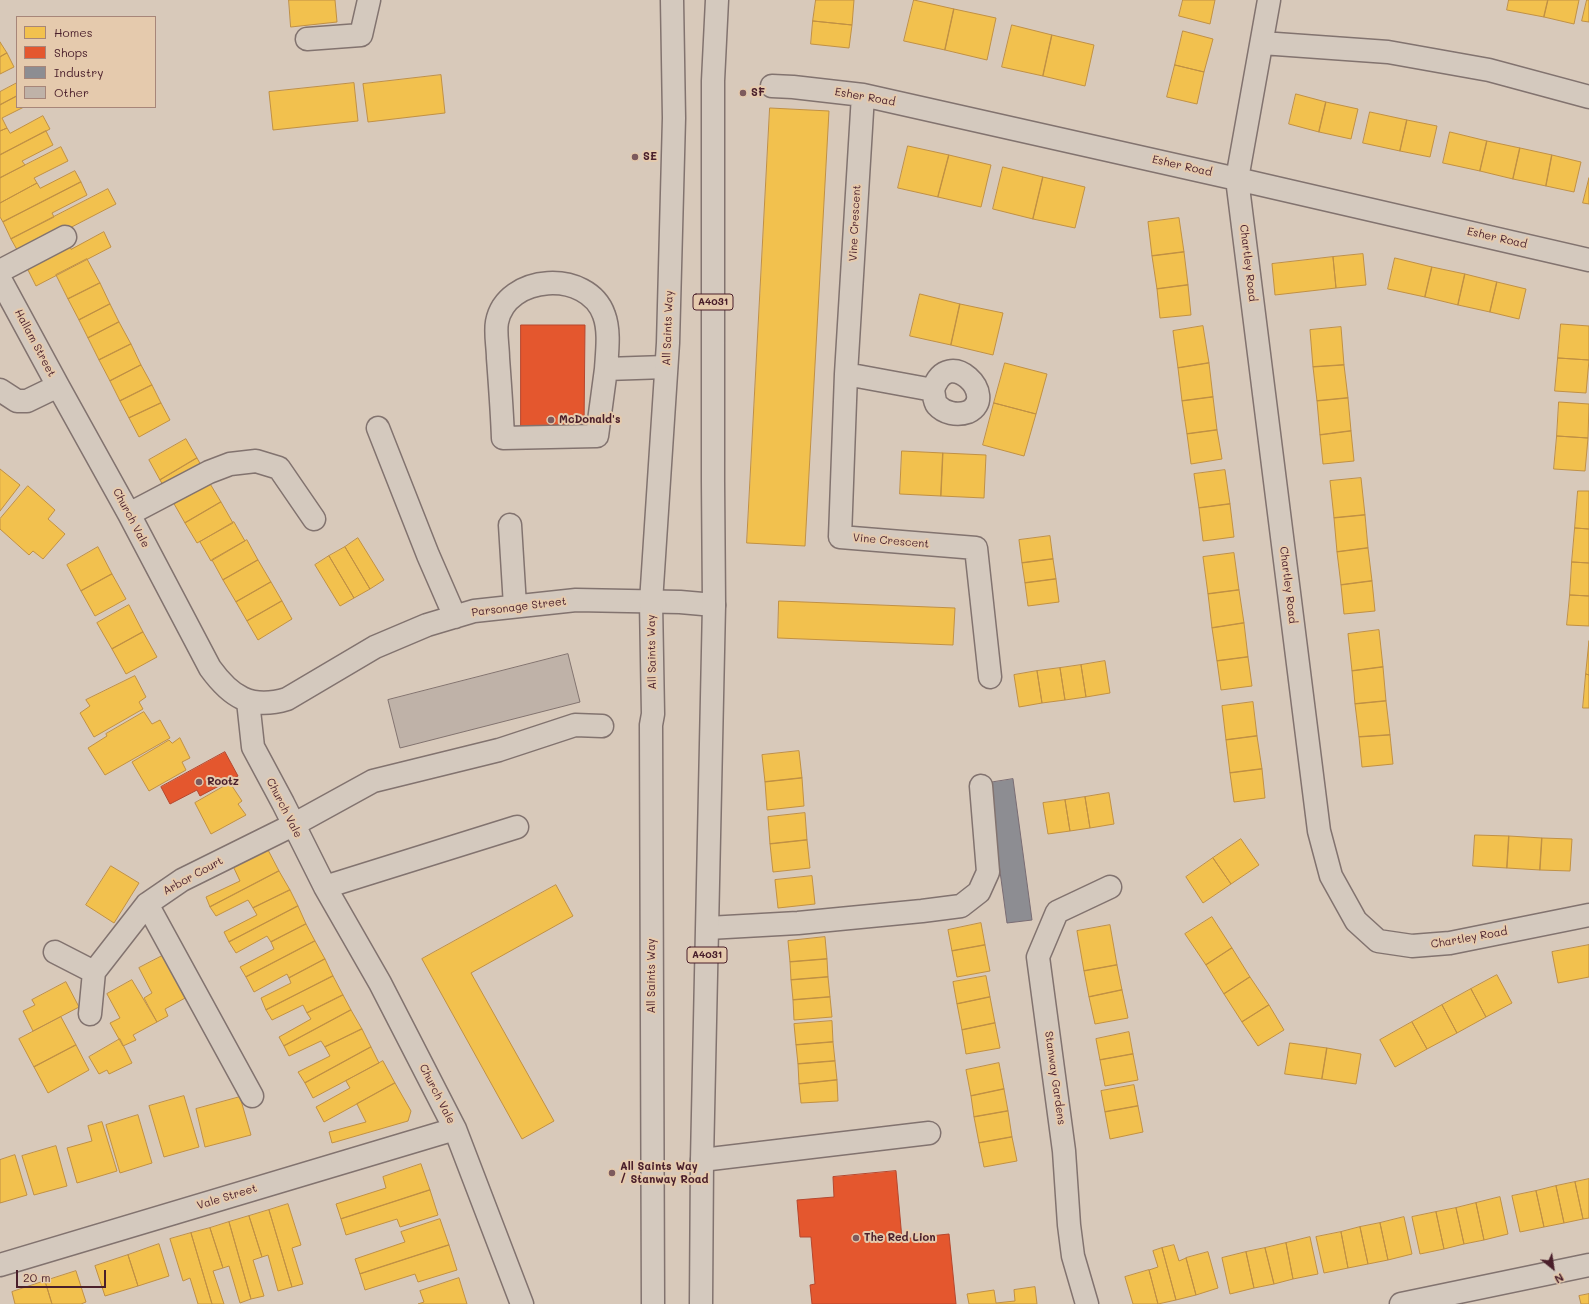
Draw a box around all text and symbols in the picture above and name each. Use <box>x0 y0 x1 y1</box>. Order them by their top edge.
legend <box>16 16 156 108</box>
text: Homes <box>54 24 93 40</box>
text: Shops <box>54 44 88 60</box>
text: Industry <box>54 64 103 80</box>
text: Other <box>54 84 89 100</box>
street label: Esher Road <box>834 85 896 109</box>
place label: SF <box>751 86 765 100</box>
marker: SF <box>738 88 748 98</box>
place label: SE <box>643 150 657 164</box>
marker: SE <box>630 152 640 162</box>
street label: Esher Road <box>1151 153 1213 179</box>
street label: Vine Crescent <box>846 184 864 262</box>
street label: Chartley Road <box>1237 224 1259 302</box>
street label: Esher Road <box>1466 225 1528 251</box>
street label: All Saints Way <box>660 290 676 366</box>
road number: A4031 <box>693 294 733 310</box>
street label: Hallam Street <box>12 307 58 379</box>
place label: McDonald's <box>559 413 621 427</box>
marker: McDonald's <box>546 415 556 425</box>
street label: Church Vale <box>110 486 152 550</box>
street label: Vine Crescent <box>852 531 930 551</box>
street label: Chartley Road <box>1277 546 1299 624</box>
street label: Parsonage Street <box>471 595 567 619</box>
street label: All Saints Way <box>645 614 659 690</box>
place label: Rootz <box>207 775 239 789</box>
street label: Church Vale <box>263 776 305 840</box>
marker: Rootz <box>194 777 204 787</box>
street label: Arbor Court <box>161 854 225 898</box>
street label: Chartley Road <box>1430 925 1508 951</box>
street label: All Saints Way <box>645 938 659 1014</box>
road number: A4031 <box>687 947 727 963</box>
street label: Stanway Gardens <box>1042 1030 1068 1126</box>
street label: Church Vale <box>416 1062 458 1126</box>
place label: All Saints Way / Stanway Road <box>620 1160 708 1186</box>
marker: All Saints Way / Stanway Road <box>607 1168 617 1178</box>
street label: Vale Street <box>195 1182 259 1212</box>
place label: The Red Lion <box>864 1231 936 1245</box>
marker: The Red Lion <box>851 1233 861 1243</box>
north arrow <box>1533 1248 1573 1288</box>
scale bar <box>18 1262 108 1288</box>
text: 20 m <box>23 1269 51 1285</box>
text: N <box>1552 1270 1567 1287</box>

